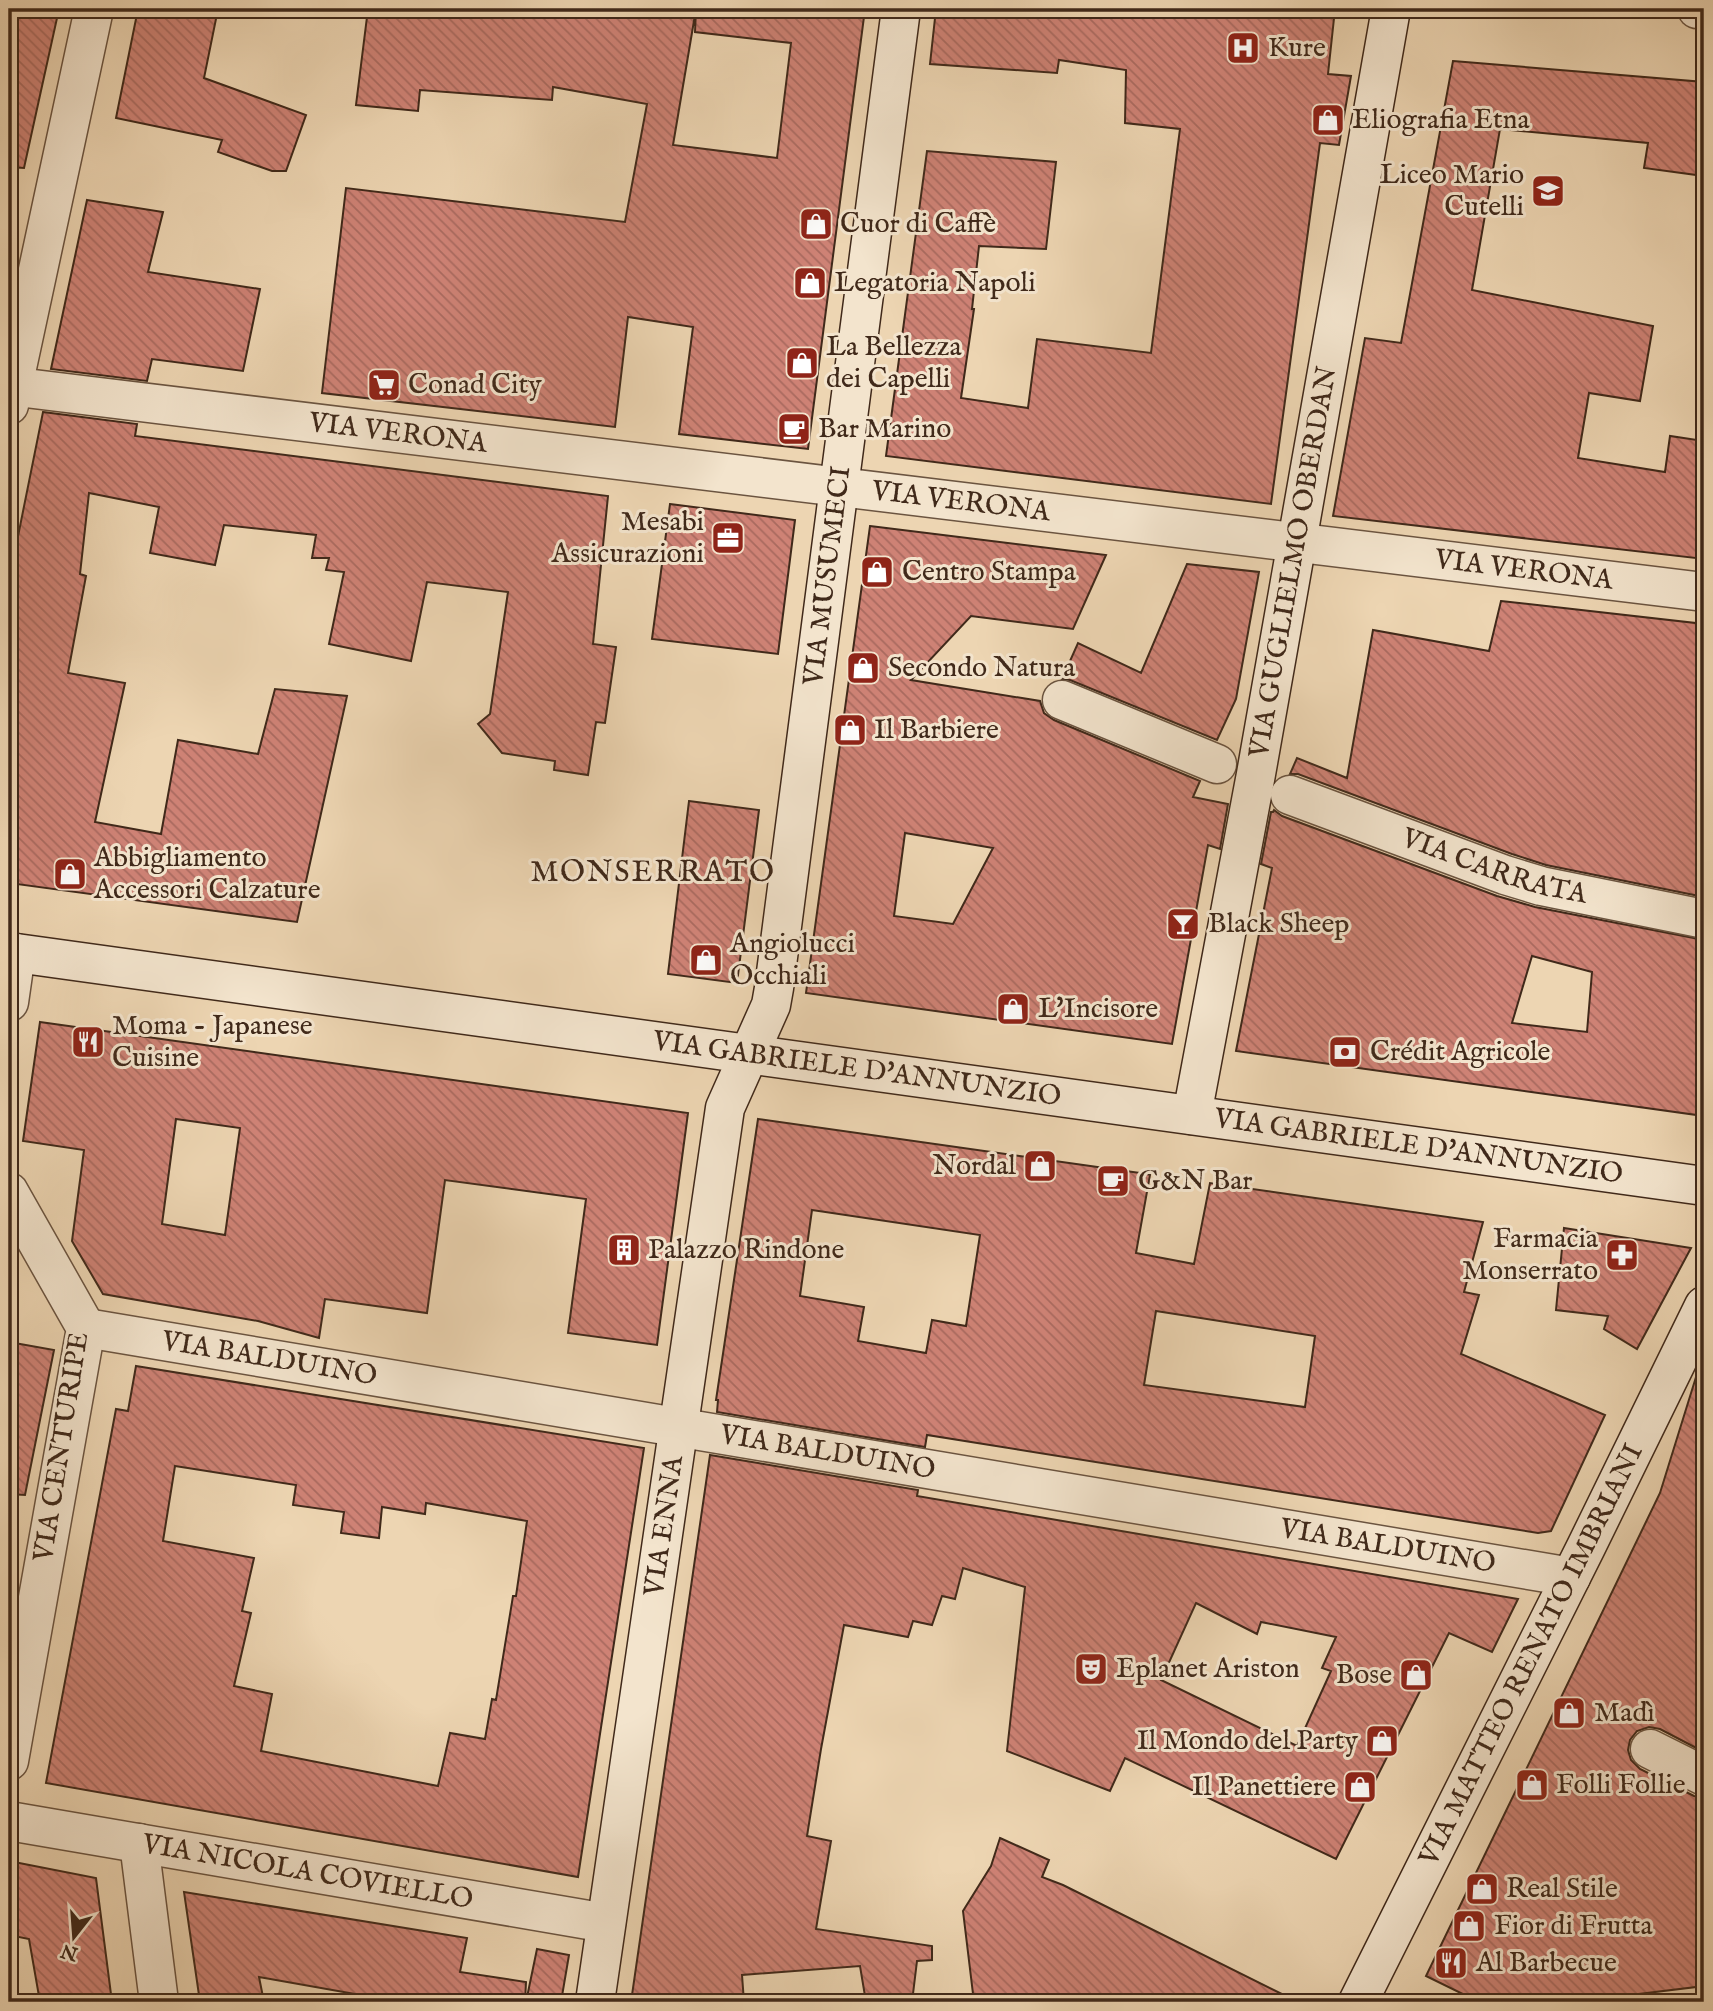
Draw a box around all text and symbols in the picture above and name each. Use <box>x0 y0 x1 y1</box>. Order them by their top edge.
hospital icon: Kure <box>1224 29 1262 67</box>
place label: Kure <box>1268 31 1326 66</box>
shop icon: Eliografia Etna <box>1309 101 1347 139</box>
place label: Eliografia Etna <box>1352 103 1531 138</box>
place label: Liceo Mario Cutelli <box>1379 158 1524 225</box>
school or university icon: Liceo Mario Cutelli <box>1529 172 1567 210</box>
shop icon: Cuor di Caffè <box>797 205 835 243</box>
place label: Cuor di Caffè <box>840 207 996 242</box>
shop icon: Legatoria Napoli <box>791 264 829 302</box>
place label: Legatoria Napoli <box>834 266 1036 301</box>
place label: La Bellezza dei Capelli <box>826 330 962 397</box>
shop icon: La Bellezza dei Capelli <box>783 344 821 382</box>
street label: VIA GUGLIELMO OBERDAN <box>1241 364 1345 762</box>
supermarket icon: Conad City <box>365 366 403 404</box>
place label: Conad City <box>408 368 542 403</box>
street label: VIA VERONA <box>306 405 490 462</box>
cafe icon: Bar Marino <box>775 410 813 448</box>
place label: Bar Marino <box>818 412 951 447</box>
street label: VIA MUSUMECI <box>796 464 859 689</box>
street label: VIA VERONA <box>869 473 1053 530</box>
place label: Mesabi Assicurazioni <box>550 505 704 572</box>
office icon: Mesabi Assicurazioni <box>709 519 747 557</box>
street label: VIA VERONA <box>1432 542 1616 598</box>
shop icon: Centro Stampa <box>858 553 896 591</box>
place label: Centro Stampa <box>902 555 1077 590</box>
shop icon: Secondo Natura <box>844 649 882 687</box>
place label: Secondo Natura <box>888 651 1076 686</box>
shop icon: Il Barbiere <box>831 711 869 749</box>
place label: Il Barbiere <box>874 713 999 748</box>
street label: VIA CARRATA <box>1396 820 1591 913</box>
place label: Abbigliamento Accessori Calzature <box>93 841 321 908</box>
district label: MONSERRATO <box>530 854 776 892</box>
shop icon: Abbigliamento Accessori Calzature <box>51 855 89 893</box>
bar icon: Black Sheep <box>1164 905 1202 943</box>
place label: Black Sheep <box>1208 907 1349 942</box>
place label: Angiolucci Occhiali <box>729 927 855 994</box>
shop icon: Angiolucci Occhiali <box>687 941 725 979</box>
shop icon: L'Incisore <box>994 990 1032 1028</box>
place label: L'Incisore <box>1038 992 1158 1027</box>
place label: Moma - Japanese Cuisine <box>112 1009 313 1076</box>
restaurant icon: Moma - Japanese Cuisine <box>69 1023 107 1061</box>
street label: VIA GABRIELE D'ANNUNZIO <box>650 1023 1063 1115</box>
bank icon: Crédit Agricole <box>1326 1033 1364 1071</box>
place label: Crédit Agricole <box>1370 1035 1550 1070</box>
street label: VIA GABRIELE D'ANNUNZIO <box>1211 1101 1625 1192</box>
shop icon: Nordal <box>1021 1147 1059 1185</box>
place label: Nordal <box>933 1149 1016 1184</box>
cafe icon: G&N Bar <box>1094 1162 1132 1200</box>
place label: G&N Bar <box>1138 1164 1253 1199</box>
place label: Farmacia Monserrato <box>1462 1222 1599 1289</box>
building icon: Palazzo Rindone <box>605 1231 643 1269</box>
place label: Palazzo Rindone <box>648 1233 844 1268</box>
pharmacy icon: Farmacia Monserrato <box>1603 1236 1641 1274</box>
street label: VIA BALDUINO <box>158 1323 380 1394</box>
street label: VIA CENTURIPE <box>26 1330 97 1565</box>
street label: VIA BALDUINO <box>716 1417 938 1488</box>
street label: VIA MATTEO RENATO IMBRIANI <box>1411 1438 1651 1873</box>
street label: VIA ENNA <box>637 1452 692 1600</box>
street label: VIA BALDUINO <box>1277 1511 1498 1582</box>
theatre icon: Eplanet Ariston <box>1072 1650 1110 1688</box>
place label: Eplanet Ariston <box>1116 1652 1300 1687</box>
shop icon: Bose <box>1397 1656 1435 1694</box>
place label: Bose <box>1336 1658 1392 1693</box>
shop icon: Madì <box>1550 1694 1588 1732</box>
place label: Madì <box>1594 1696 1655 1731</box>
shop icon: Il Mondo del Party <box>1363 1722 1401 1760</box>
place label: Il Mondo del Party <box>1137 1724 1358 1759</box>
shop icon: Folli Follie <box>1513 1766 1551 1804</box>
shop icon: Il Panettiere <box>1341 1768 1379 1806</box>
place label: Folli Follie <box>1556 1768 1686 1803</box>
place label: Il Panettiere <box>1192 1770 1336 1805</box>
street label: VIA NICOLA COVIELLO <box>139 1826 476 1917</box>
shop icon: Real Stile <box>1463 1870 1501 1908</box>
place label: Real Stile <box>1506 1872 1618 1907</box>
north arrow <box>38 1902 108 1972</box>
shop icon: Fior di Frutta <box>1450 1907 1488 1945</box>
place label: Fior di Frutta <box>1494 1909 1653 1944</box>
text: N <box>58 1937 82 1966</box>
restaurant icon: Al Barbecue <box>1432 1944 1470 1982</box>
place label: Al Barbecue <box>1475 1946 1617 1981</box>

